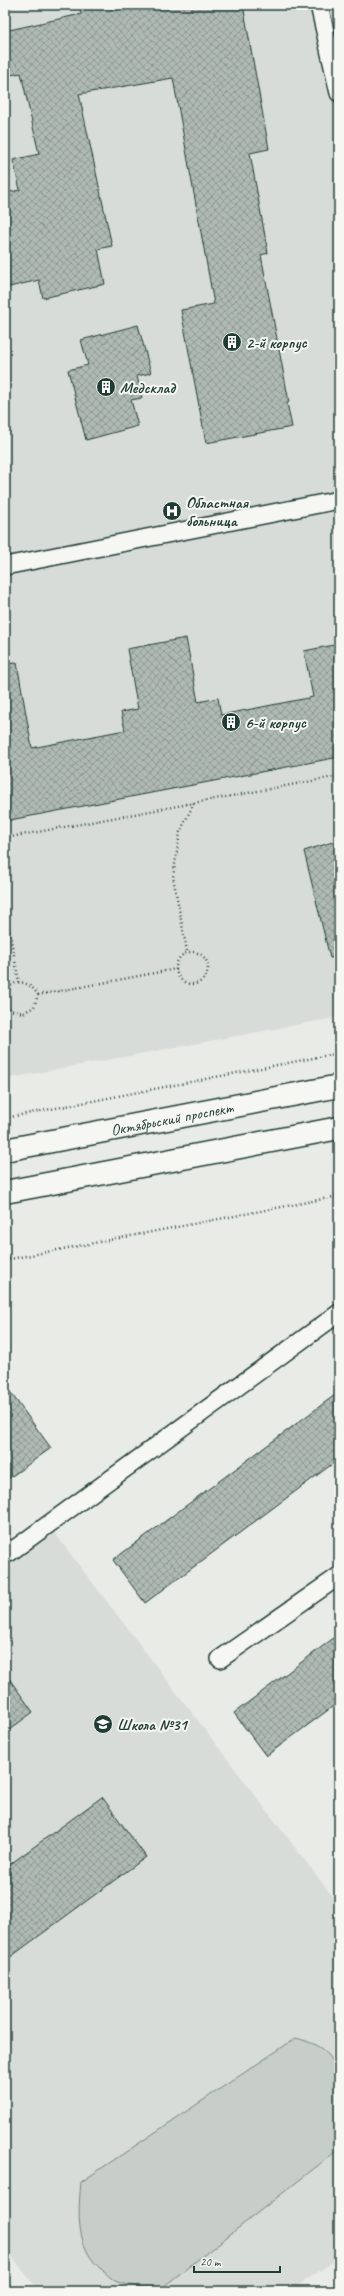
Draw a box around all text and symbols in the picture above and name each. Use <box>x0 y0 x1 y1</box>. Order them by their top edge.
building icon: 2-й корпус <box>221 331 243 353</box>
place label: 2-й корпус <box>246 333 308 353</box>
building icon: Медсклад <box>95 376 117 398</box>
place label: Медсклад <box>120 378 176 398</box>
place label: Областная больница <box>186 493 250 531</box>
hospital icon: Областная больница <box>161 500 183 522</box>
building icon: 6-й корпус <box>220 711 242 733</box>
place label: 6-й корпус <box>245 713 307 733</box>
street label: Октябрьский проспект <box>109 1097 236 1141</box>
school or university icon: Школа №31 <box>92 1713 114 1735</box>
place label: Школа №31 <box>117 1715 188 1735</box>
scale bar <box>194 2248 280 2274</box>
text: 20 m <box>200 2254 222 2270</box>

